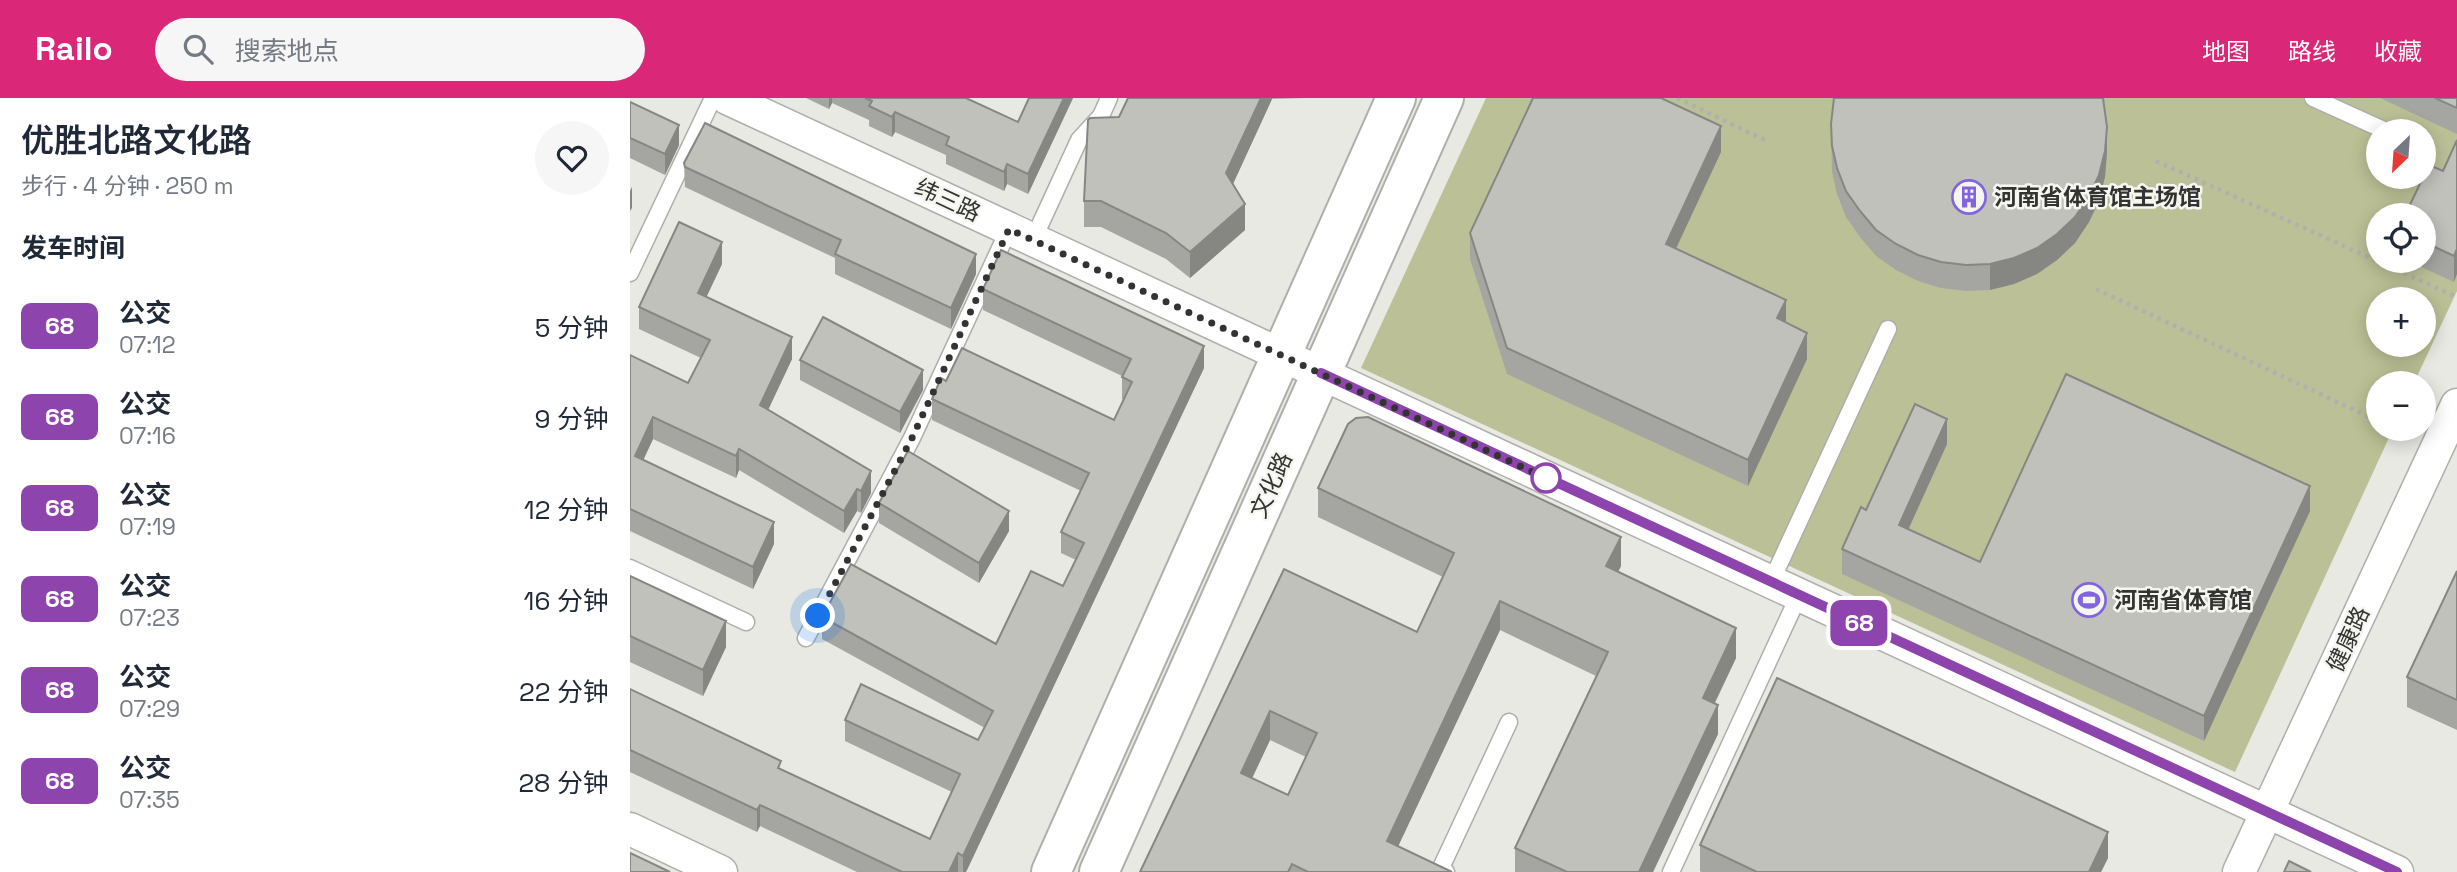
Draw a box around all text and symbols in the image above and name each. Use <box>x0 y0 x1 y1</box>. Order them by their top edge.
search box <box>155 18 645 81</box>
text: Railo <box>35 28 113 70</box>
icon: search <box>179 30 217 68</box>
text: 搜索地点 <box>235 34 339 68</box>
text: 地图 <box>2202 36 2250 67</box>
text: 路线 <box>2288 36 2336 67</box>
text: 收藏 <box>2374 36 2422 67</box>
north arrow <box>2366 119 2436 189</box>
map controls <box>2366 119 2436 441</box>
text: 优胜北路文化路 <box>21 120 252 162</box>
button: heart <box>535 121 609 195</box>
text: 步行 · 4 分钟 · 250 m <box>21 171 234 201</box>
street label: 纬三路 <box>910 172 986 228</box>
building icon: 河南省体育馆主场馆 <box>1950 178 1988 216</box>
place label: 河南省体育馆主场馆 <box>1994 182 2201 212</box>
button: locate <box>2366 203 2436 273</box>
text: 发车时间 <box>21 231 125 265</box>
button: + <box>2366 287 2436 357</box>
text: 公交 <box>119 296 171 330</box>
text: 68 <box>45 310 74 341</box>
text: 5 分钟 <box>535 311 609 345</box>
text: 07:12 <box>119 330 176 360</box>
button: − <box>2366 371 2436 441</box>
text: 公交 <box>119 387 171 421</box>
text: 68 <box>45 401 74 432</box>
text: 9 分钟 <box>534 402 609 436</box>
text: 07:16 <box>119 421 176 451</box>
street label: 文化路 <box>1243 447 1299 523</box>
unlabelled marker <box>1531 463 1561 493</box>
text: 公交 <box>119 478 171 512</box>
text: 68 <box>45 492 74 523</box>
text: 12 分钟 <box>524 493 609 527</box>
text: 07:19 <box>119 512 176 542</box>
text: 公交 <box>119 569 171 603</box>
sports icon: 河南省体育馆 <box>2070 581 2108 619</box>
text: 68 <box>45 583 74 614</box>
text: 16 分钟 <box>524 584 609 618</box>
place label: 河南省体育馆 <box>2114 585 2252 615</box>
your location <box>800 598 835 633</box>
line badge: 68 <box>1828 600 1890 646</box>
street label: 健康路 <box>2320 601 2376 677</box>
text: 07:23 <box>119 603 180 633</box>
text: 68 <box>1844 607 1874 638</box>
text: 公交 <box>119 660 171 694</box>
text: 68 <box>45 674 74 705</box>
text: 22 分钟 <box>519 675 609 709</box>
text: 07:29 <box>119 694 180 724</box>
text: 公交 <box>119 751 171 785</box>
text: 68 <box>45 765 74 796</box>
text: 28 分钟 <box>518 766 609 800</box>
text: 07:35 <box>119 785 180 815</box>

